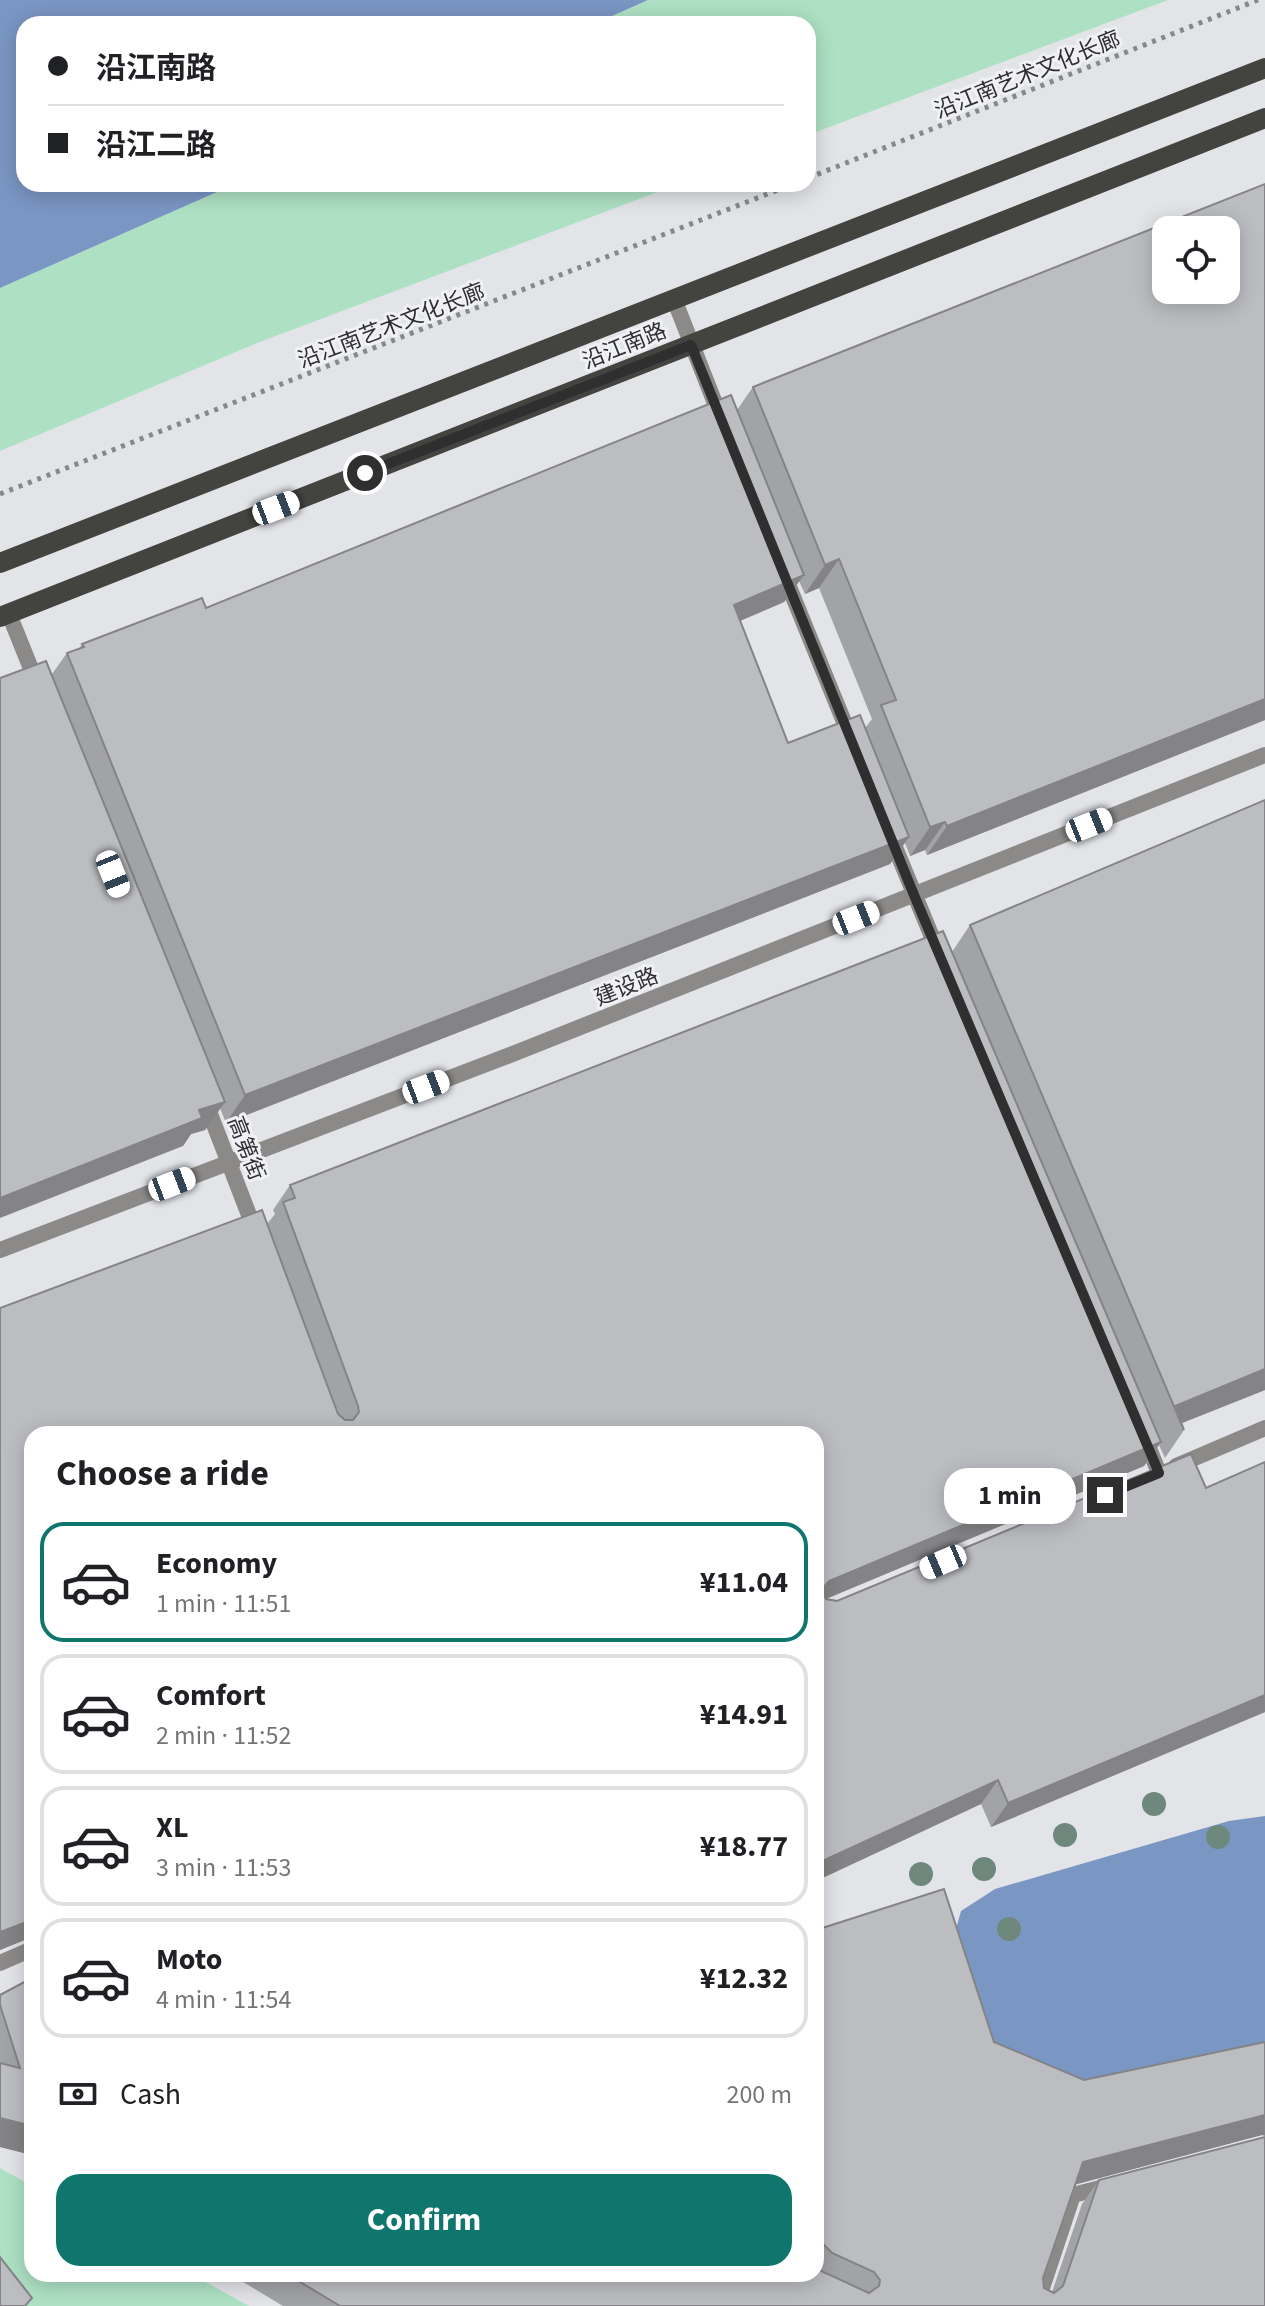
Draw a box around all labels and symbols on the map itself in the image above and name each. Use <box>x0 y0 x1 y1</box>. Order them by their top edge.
street label: 沿江南艺术文化长廊 <box>930 23 1125 127</box>
street label: 沿江南艺术文化长廊 <box>293 276 490 376</box>
street label: 沿江南路 <box>578 315 671 377</box>
route start <box>347 455 383 491</box>
car <box>249 488 303 528</box>
car <box>1062 805 1116 845</box>
car <box>93 847 133 901</box>
car <box>829 898 883 938</box>
street label: 建设路 <box>590 960 663 1014</box>
car <box>399 1067 453 1107</box>
street label: 高第街 <box>219 1112 273 1185</box>
car <box>145 1164 199 1204</box>
callout: 1 min <box>945 1467 1077 1523</box>
route end <box>1087 1477 1123 1513</box>
car <box>916 1542 970 1582</box>

